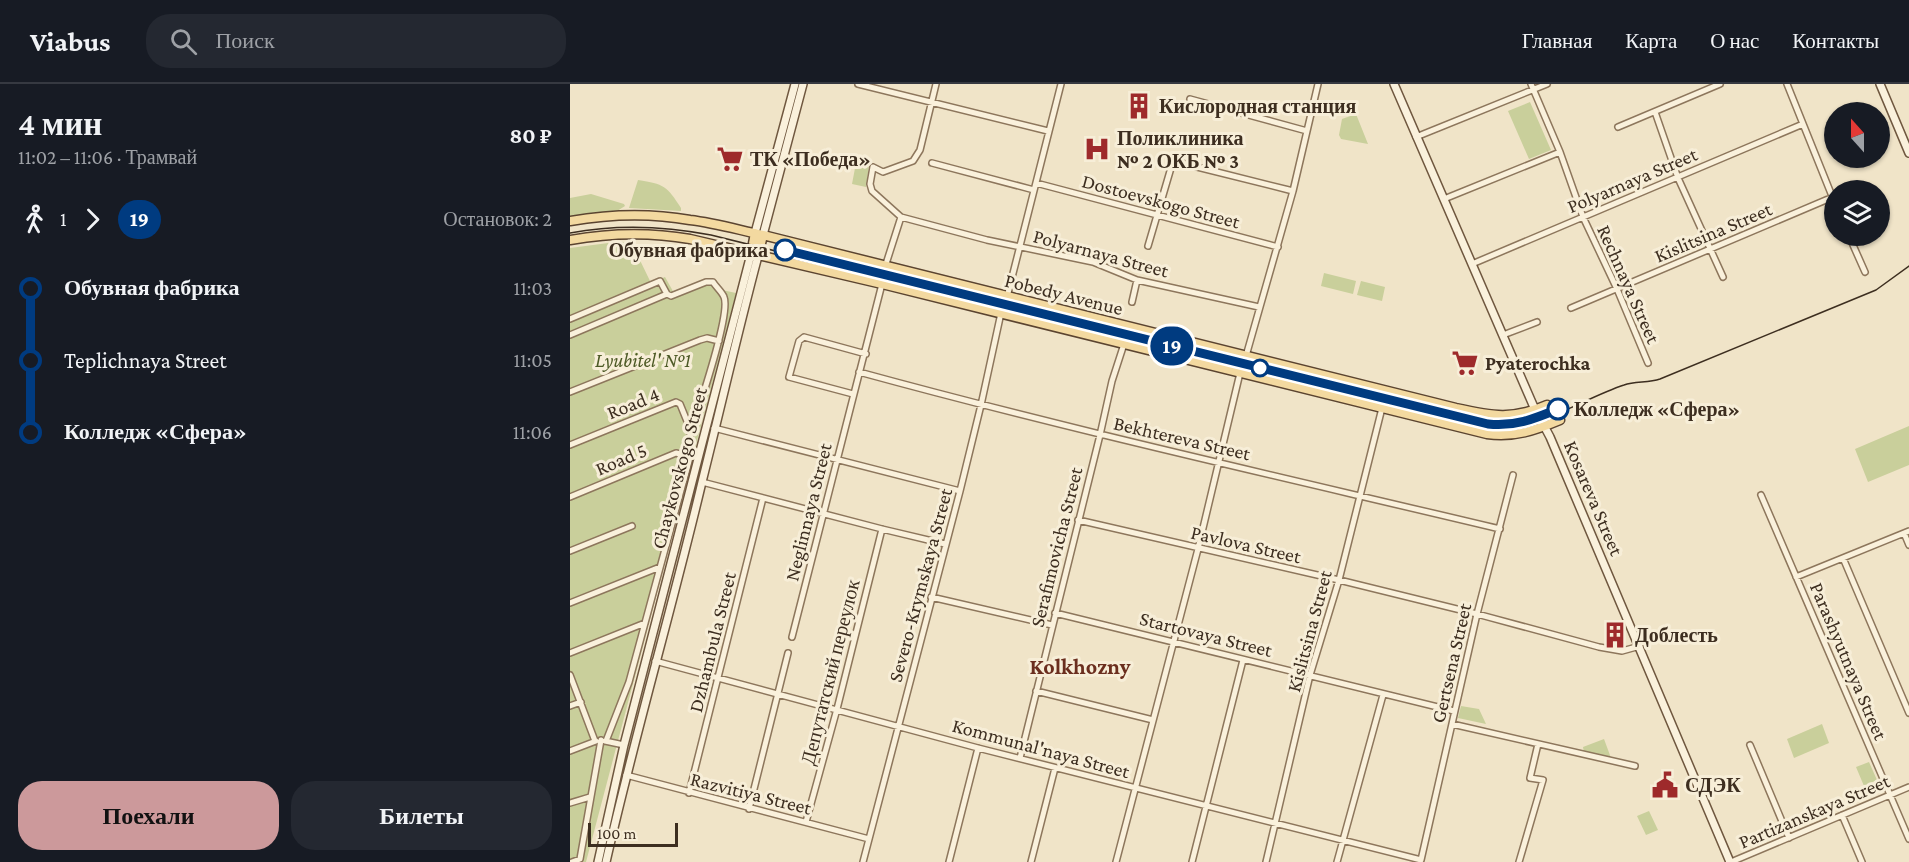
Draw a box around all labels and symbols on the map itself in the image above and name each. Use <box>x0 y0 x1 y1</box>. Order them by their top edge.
building icon: Кислородная станция <box>1124 91 1154 121</box>
place label: Кислородная станция <box>1159 95 1356 118</box>
north arrow <box>1824 102 1890 168</box>
place label: Поликлиника № 2 ОКБ № 3 <box>1117 127 1244 172</box>
hospital icon: Поликлиника № 2 ОКБ № 3 <box>1082 134 1112 164</box>
street label: Polyarnaya Street <box>1564 143 1701 218</box>
supermarket icon: ТК «Победа» <box>715 144 745 174</box>
place label: ТК «Победа» <box>750 148 871 170</box>
street label: Dostoevskogo Street <box>1079 169 1243 234</box>
street label: Kislitsina Street <box>1651 197 1775 267</box>
street label: Rechnaya Street <box>1592 221 1665 347</box>
street label: Polyarnaya Street <box>1031 224 1171 283</box>
place label: Обувная фабрика <box>609 239 768 262</box>
marker: Обувная фабрика <box>774 239 796 261</box>
street label: Pobedy Avenue <box>1002 269 1126 320</box>
line badge: 19 <box>1145 326 1199 366</box>
supermarket icon: Pyaterochka <box>1450 348 1480 378</box>
park label: Lyubitel' №1 <box>595 349 691 372</box>
place label: Pyaterochka <box>1485 352 1591 374</box>
unlabelled marker <box>1251 359 1269 377</box>
street label: Road 4 <box>604 383 662 423</box>
street label: Chaykovskogo Street <box>647 384 712 552</box>
marker: Колледж «Сфера» <box>1547 398 1569 420</box>
place label: Колледж «Сфера» <box>1574 398 1740 421</box>
street label: Bekhtereva Street <box>1111 412 1253 465</box>
street label: Kosareva Street <box>1560 437 1628 559</box>
street label: Road 5 <box>592 438 650 480</box>
street label: Neglinnaya Street <box>780 440 837 584</box>
street label: Serafimovicha Street <box>1025 464 1087 629</box>
street label: Severo-Krymskaya Street <box>884 485 958 684</box>
street label: Pavlova Street <box>1189 521 1304 567</box>
street label: Kislitsina Street <box>1282 567 1336 694</box>
street label: Dzhambula Street <box>684 569 740 714</box>
street label: Депутатский переулок <box>796 577 865 767</box>
street label: Parashyutnaya Street <box>1805 579 1892 744</box>
street label: Gertsena Street <box>1427 601 1476 725</box>
street label: Startovaya Street <box>1137 607 1275 662</box>
building icon: Доблесть <box>1600 620 1630 650</box>
place label: Доблесть <box>1635 624 1718 647</box>
district label: Kolkhozny <box>1030 654 1131 679</box>
street label: Kommunal'naya Street <box>950 714 1132 783</box>
street label: Razvitiya Street <box>688 767 814 820</box>
street label: Partizanskaya Street <box>1735 769 1894 854</box>
public building icon: СДЭК <box>1650 770 1680 800</box>
place label: СДЭК <box>1685 774 1741 797</box>
scale bar <box>588 820 678 848</box>

